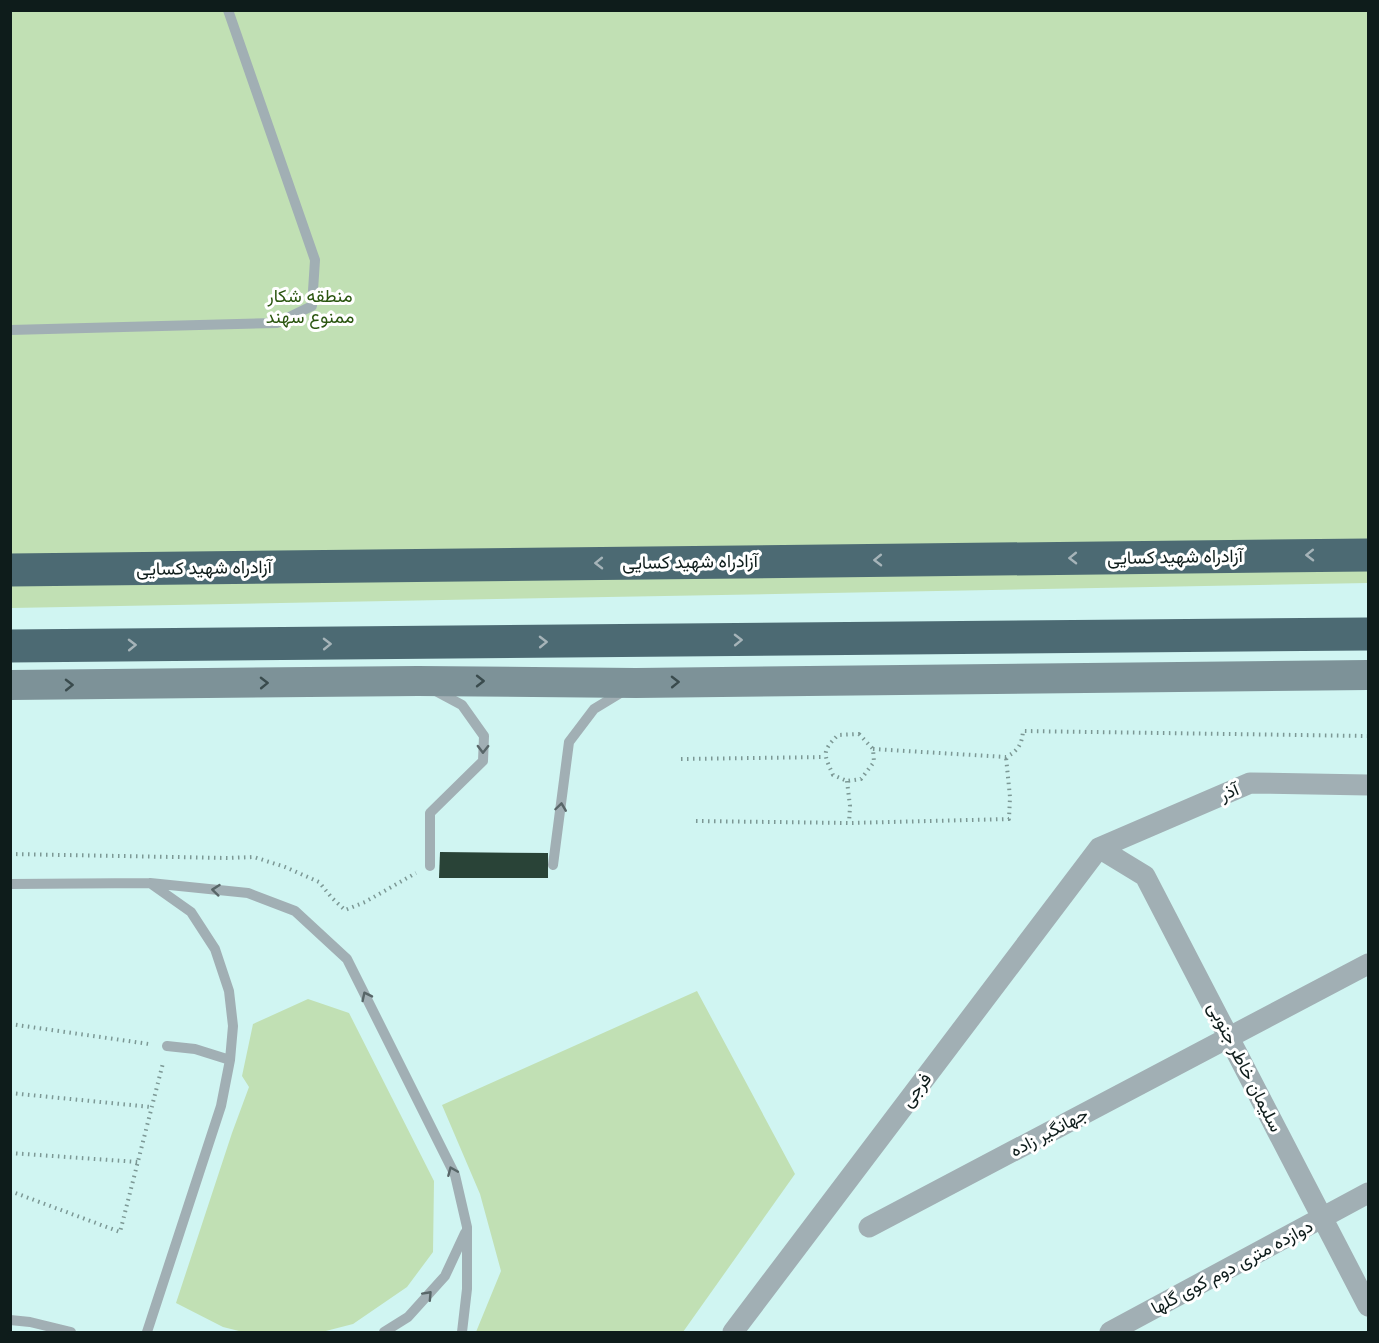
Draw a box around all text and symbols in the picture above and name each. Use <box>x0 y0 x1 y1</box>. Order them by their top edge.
park label: منطقه شکار ممنوع سهند <box>266 284 354 329</box>
street label: آزادراه شهید کسایی <box>1107 544 1245 570</box>
street label: آزادراه شهید کسایی <box>622 549 760 575</box>
one-way arrow <box>1306 549 1315 562</box>
one-way arrow <box>1069 552 1078 564</box>
one-way arrow <box>874 554 883 566</box>
street label: آزادراه شهید کسایی <box>136 555 274 581</box>
one-way arrow <box>595 557 604 569</box>
one-way arrow <box>733 634 742 646</box>
one-way arrow <box>538 635 547 648</box>
one-way arrow <box>322 637 331 650</box>
one-way arrow <box>127 639 136 651</box>
one-way arrow <box>475 675 484 687</box>
one-way arrow <box>259 676 268 689</box>
one-way arrow <box>670 676 679 688</box>
one-way arrow <box>64 678 73 691</box>
one-way arrow <box>477 744 490 753</box>
street label: آذر <box>1215 777 1244 807</box>
one-way arrow <box>554 802 566 811</box>
one-way arrow <box>212 884 221 897</box>
one-way arrow <box>361 992 373 1003</box>
street label: سلیمان خاطر جنوبی <box>1202 998 1288 1136</box>
street label: فرجی <box>895 1068 937 1112</box>
street label: جهانگیر زاده <box>1006 1101 1092 1163</box>
one-way arrow <box>447 1167 459 1178</box>
street label: دوازده متری دوم کوی گلها <box>1147 1214 1317 1320</box>
one-way arrow <box>421 1291 432 1302</box>

